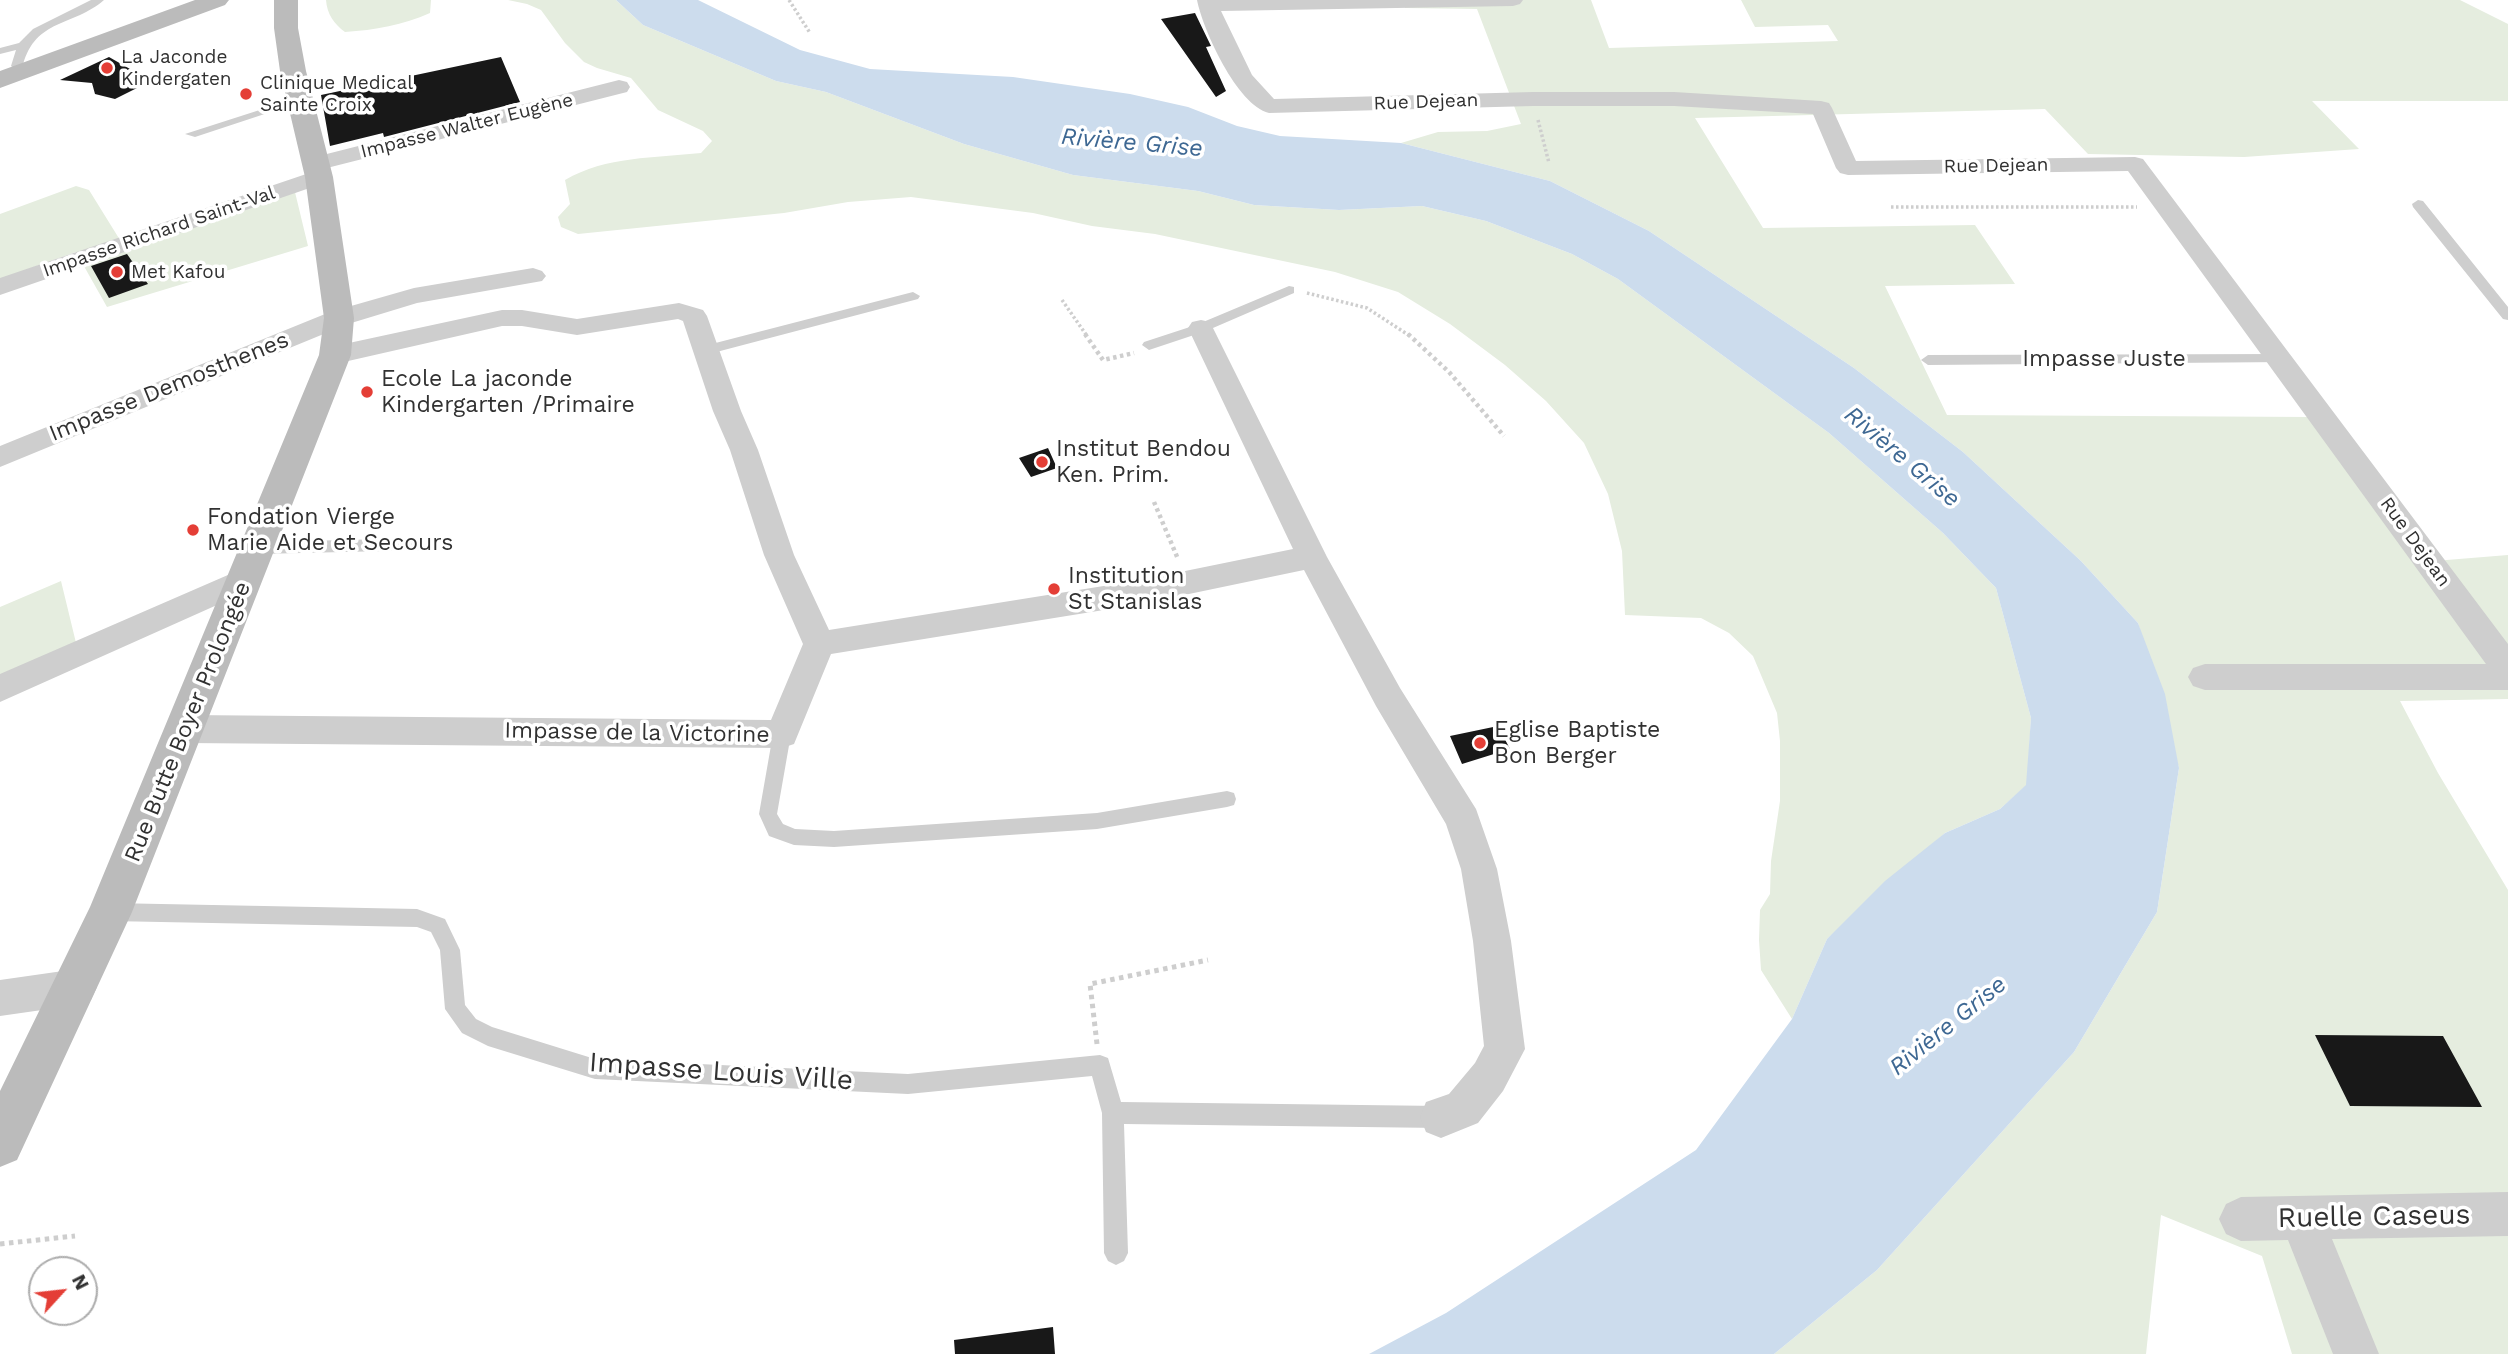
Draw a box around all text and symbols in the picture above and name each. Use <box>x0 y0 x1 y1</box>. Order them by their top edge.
place label: La Jaconde Kindergaten <box>121 46 232 90</box>
marker: La Jaconde Kindergaten <box>99 60 115 76</box>
place label: Clinique Medical Sainte Croix <box>260 72 413 116</box>
marker: Clinique Medical Sainte Croix <box>238 86 254 102</box>
street label: Impasse Walter Eugène <box>358 89 576 163</box>
street label: Rue Dejean <box>1373 89 1479 115</box>
water label: Rivière Grise <box>1060 122 1204 164</box>
street label: Rue Dejean <box>1943 154 2049 178</box>
street label: Impasse Richard Saint-Val <box>40 182 278 282</box>
place label: Met Kafou <box>131 261 225 283</box>
marker: Met Kafou <box>109 264 125 280</box>
street label: Impasse Demosthenes <box>45 326 293 448</box>
street label: Impasse Juste <box>2022 345 2186 373</box>
place label: Ecole La jaconde Kindergarten /Primaire <box>381 365 635 419</box>
marker: Ecole La jaconde Kindergarten /Primaire <box>359 384 375 400</box>
water label: Rivière Grise <box>1838 400 1966 514</box>
place label: Institut Bendou Ken. Prim. <box>1056 435 1231 489</box>
marker: Institut Bendou Ken. Prim. <box>1034 454 1050 470</box>
street label: Rue Dejean <box>2375 493 2455 591</box>
place label: Fondation Vierge Marie Aide et Secours <box>207 503 453 557</box>
marker: Fondation Vierge Marie Aide et Secours <box>185 522 201 538</box>
place label: Institution St Stanislas <box>1068 562 1202 616</box>
street label: Rue Butte Boyer Prolongée <box>119 578 257 866</box>
marker: Institution St Stanislas <box>1046 581 1062 597</box>
place label: Eglise Baptiste Bon Berger <box>1494 716 1660 770</box>
street label: Impasse de la Victorine <box>504 717 770 749</box>
marker: Eglise Baptiste Bon Berger <box>1472 735 1488 751</box>
water label: Rivière Grise <box>1884 970 2012 1082</box>
street label: Impasse Louis Ville <box>588 1046 854 1098</box>
street label: Ruelle Caseus <box>2277 1199 2471 1235</box>
north arrow <box>28 1256 98 1326</box>
text: N <box>67 1271 94 1294</box>

